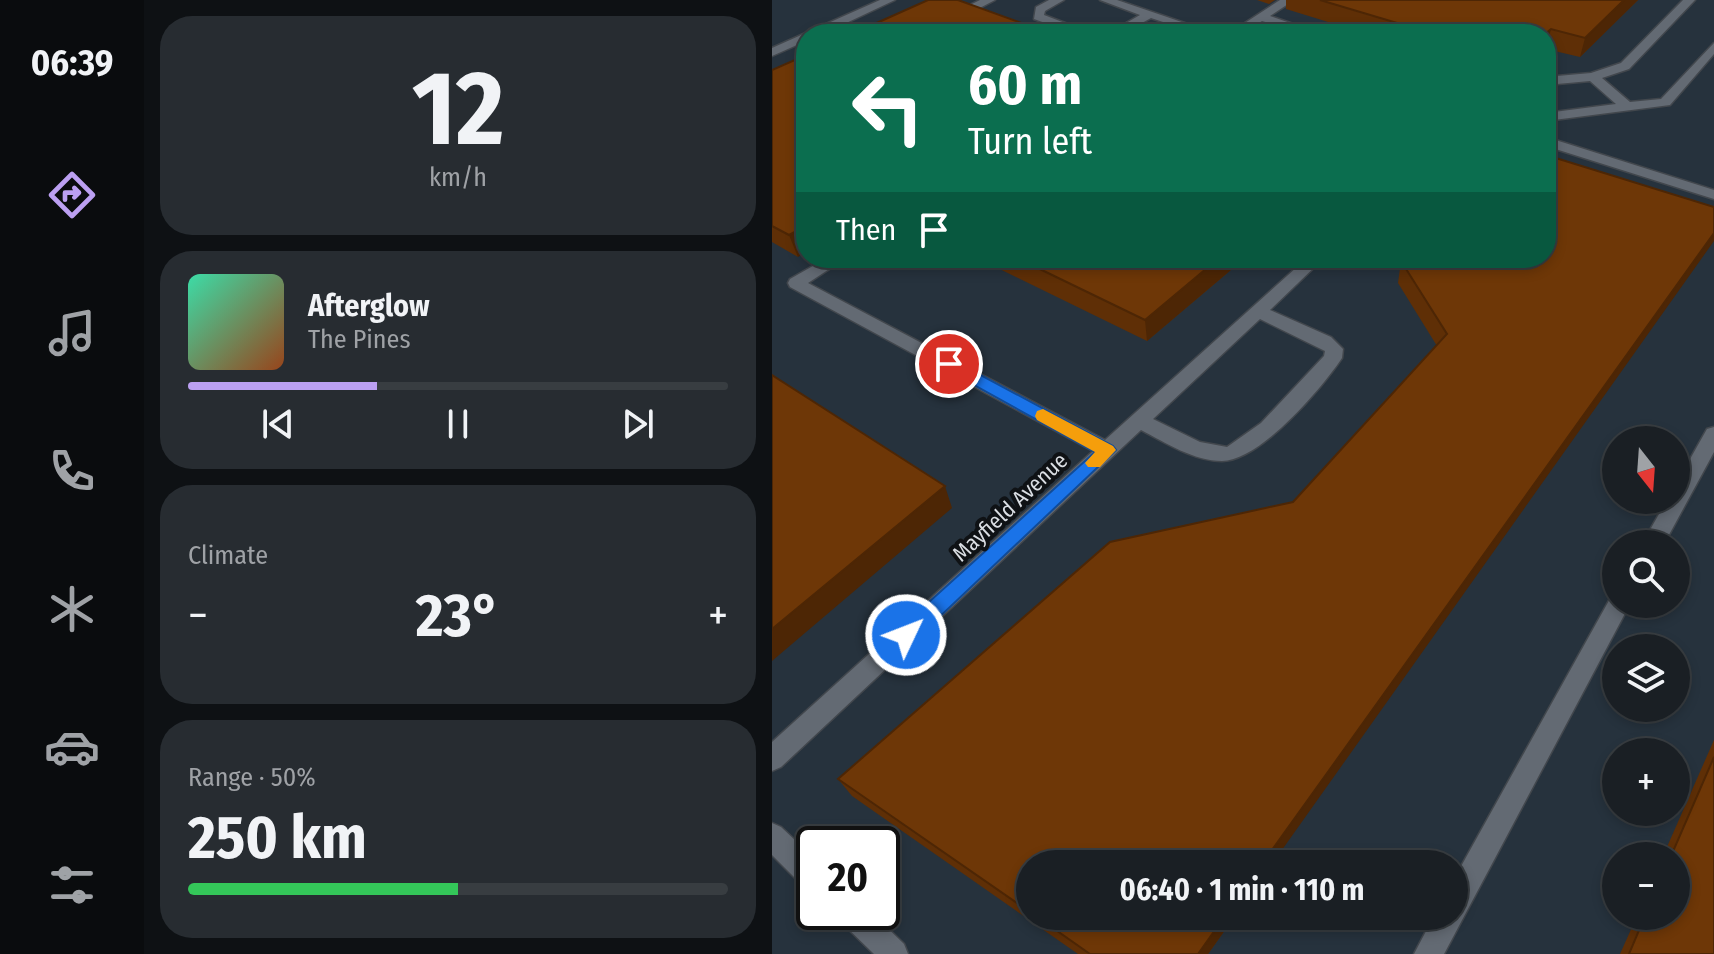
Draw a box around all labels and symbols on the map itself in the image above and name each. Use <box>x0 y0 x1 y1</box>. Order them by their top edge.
pin <box>915 330 983 398</box>
north arrow <box>1602 426 1690 514</box>
street label: Mayfield Avenue <box>947 447 1073 567</box>
position arrow <box>864 593 948 677</box>
speed limit sign: 20 <box>796 826 900 930</box>

